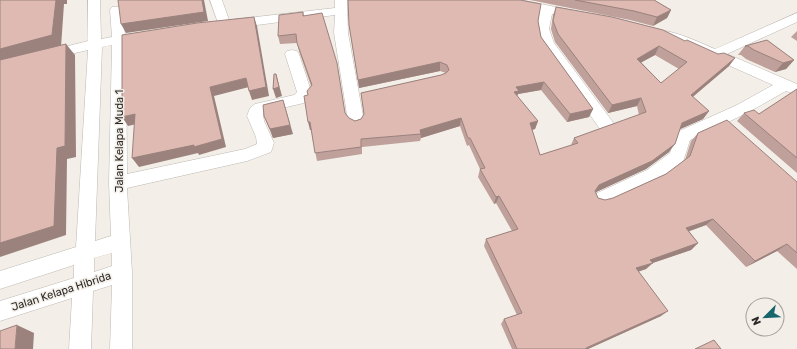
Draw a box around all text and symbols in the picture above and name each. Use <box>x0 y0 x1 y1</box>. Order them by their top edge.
street label: Jalan Kelapa Muda 1 <box>113 90 126 193</box>
street label: Jalan Kelapa Hibrida <box>10 269 113 314</box>
north arrow <box>745 297 785 337</box>
text: N <box>749 315 764 327</box>

